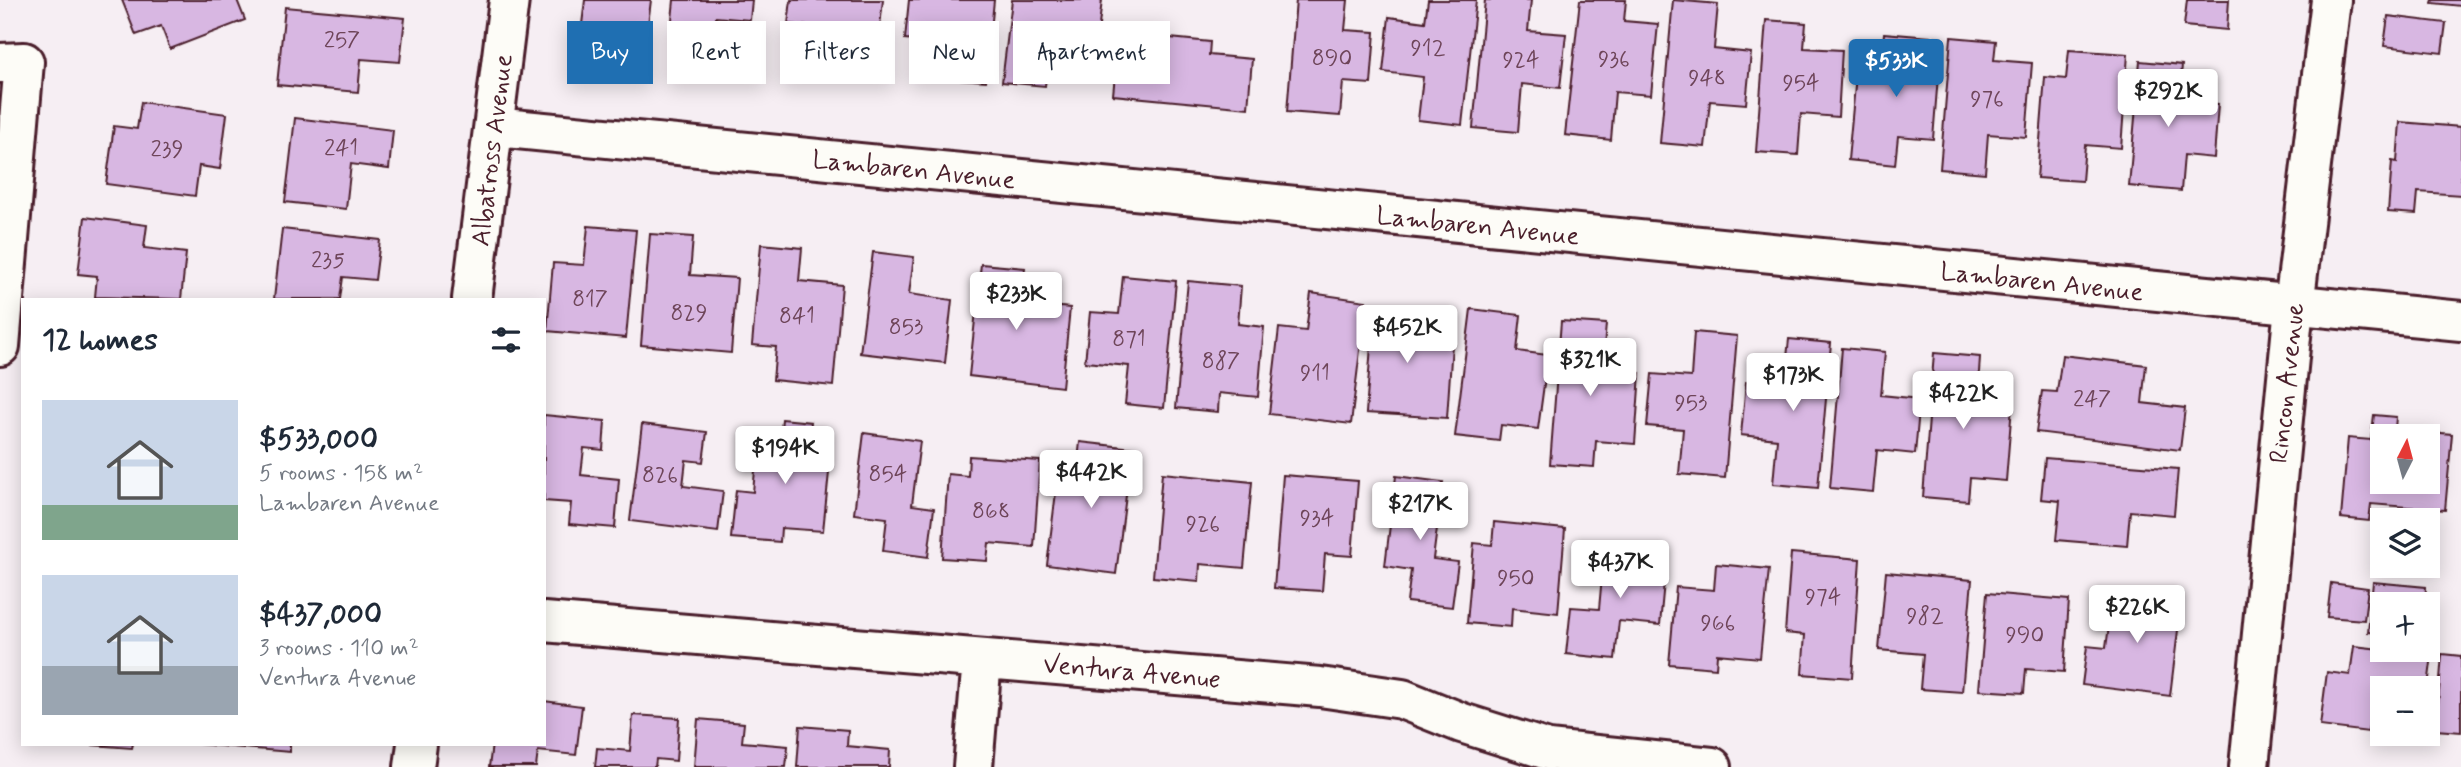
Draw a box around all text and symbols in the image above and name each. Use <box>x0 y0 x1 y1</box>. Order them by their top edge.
chip: Buy <box>567 21 653 84</box>
chip: Rent <box>667 21 766 84</box>
chip: Filters <box>780 21 895 84</box>
chip: New <box>909 21 999 84</box>
chip: Apartment <box>1013 21 1170 84</box>
house number: 257 <box>324 26 360 56</box>
house number: 912 <box>1411 34 1446 64</box>
pin: $533K <box>1847 40 1945 99</box>
house number: 890 <box>1312 44 1352 74</box>
house number: 936 <box>1598 45 1630 75</box>
house number: 924 <box>1503 46 1539 76</box>
text: $533K <box>1865 47 1927 77</box>
street label: Albatross Avenue <box>464 52 522 248</box>
house number: 948 <box>1688 64 1726 94</box>
house number: 954 <box>1782 69 1820 99</box>
pin: $292K <box>2119 69 2217 129</box>
text: $292K <box>2134 77 2202 107</box>
house number: 976 <box>1970 85 2004 115</box>
house number: 241 <box>324 134 358 164</box>
house number: 239 <box>150 135 184 165</box>
street label: Lambaren Avenue <box>811 143 1017 199</box>
street label: Lambaren Avenue <box>1375 199 1581 255</box>
house number: 235 <box>311 246 345 276</box>
street label: Lambaren Avenue <box>1939 255 2145 311</box>
pin: $233K <box>967 272 1065 332</box>
text: $233K <box>986 280 1046 310</box>
house number: 817 <box>572 285 608 315</box>
house number: 829 <box>670 299 708 329</box>
street label: Rincon Avenue <box>2263 301 2313 465</box>
house number: 841 <box>779 302 815 332</box>
pin: $452K <box>1358 306 1456 365</box>
house number: 853 <box>889 313 923 343</box>
text: $452K <box>1372 313 1442 343</box>
text: 12 homes <box>42 321 158 360</box>
icon: filters <box>487 321 525 359</box>
house number: 871 <box>1112 325 1146 355</box>
pin: $321K <box>1541 338 1639 398</box>
text: $321K <box>1559 346 1621 376</box>
house number: 887 <box>1202 347 1240 377</box>
pin: $173K <box>1744 354 1842 413</box>
house number: 911 <box>1300 359 1330 389</box>
text: $173K <box>1763 361 1824 391</box>
pin: $422K <box>1914 372 2012 431</box>
text: $422K <box>1929 379 1998 409</box>
house number: 247 <box>2073 385 2111 415</box>
house number: 953 <box>1675 389 1707 419</box>
text: $533,000 <box>259 420 378 459</box>
north arrow <box>2370 424 2440 494</box>
map controls <box>2370 424 2440 746</box>
pin: $194K <box>736 426 834 486</box>
icon: home <box>98 428 182 512</box>
text: $194K <box>751 434 819 464</box>
pin: $442K <box>1042 450 1140 510</box>
text: $442K <box>1056 458 1126 488</box>
text: 5 rooms · 158 m² <box>259 459 423 489</box>
house number: 854 <box>869 460 907 490</box>
house number: 826 <box>642 461 678 491</box>
pin: $217K <box>1371 482 1469 542</box>
text: Lambaren Avenue <box>259 489 439 519</box>
text: $217K <box>1388 490 1452 520</box>
house number: 868 <box>972 497 1010 527</box>
house number: 934 <box>1300 504 1334 534</box>
button: layers <box>2370 508 2440 578</box>
house number: 926 <box>1186 510 1220 540</box>
pin: $437K <box>1571 540 1669 600</box>
text: $437K <box>1587 548 1653 578</box>
house number: 950 <box>1497 564 1535 594</box>
house number: 974 <box>1805 583 1841 613</box>
pin: $226K <box>2088 586 2186 645</box>
button: + <box>2370 592 2440 662</box>
text: $226K <box>2105 593 2169 623</box>
text: $437,000 <box>259 595 382 634</box>
house number: 982 <box>1906 602 1944 632</box>
icon: home <box>98 603 182 687</box>
house number: 966 <box>1701 609 1735 639</box>
house number: 990 <box>2006 621 2044 651</box>
text: 3 rooms · 110 m² <box>259 634 419 664</box>
street label: Ventura Avenue <box>1042 648 1222 698</box>
text: Ventura Avenue <box>259 664 416 694</box>
button: − <box>2370 676 2440 746</box>

